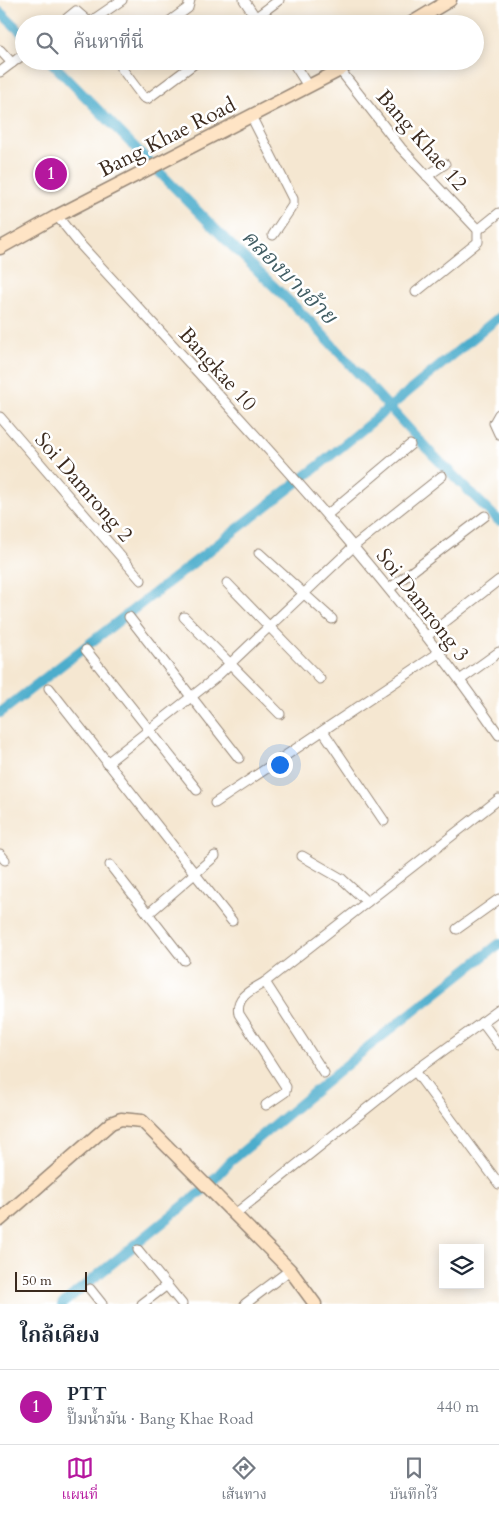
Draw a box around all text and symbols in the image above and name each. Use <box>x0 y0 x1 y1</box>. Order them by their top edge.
search box <box>15 15 484 70</box>
icon: search <box>33 29 61 57</box>
text: ค้นหาที่นี่ <box>73 29 144 55</box>
street label: Bang Khae 12 <box>369 83 474 197</box>
street label: Bang Khae Road <box>94 90 241 184</box>
pin: 1 <box>35 155 67 193</box>
water label: คลองบางอ้าย <box>235 223 345 332</box>
street label: Bangkae 10 <box>172 321 263 418</box>
street label: Soi Damrong 2 <box>28 426 139 549</box>
street label: Soi Damrong 3 <box>369 543 476 668</box>
your location <box>267 752 293 778</box>
map controls <box>439 1244 484 1289</box>
button: layers <box>439 1244 484 1289</box>
scale bar <box>15 1269 88 1292</box>
text: 50 m <box>22 1271 52 1290</box>
text: ใกล้เคียง <box>20 1321 100 1350</box>
text: PTT <box>67 1381 107 1407</box>
text: 1 <box>32 1396 40 1418</box>
text: 440 m <box>437 1396 479 1418</box>
text: ปั๊มน้ำมัน · Bang Khae Road <box>67 1408 254 1430</box>
tab: แผนที่ <box>62 1454 98 1506</box>
tab: เส้นทาง <box>221 1454 267 1506</box>
tab: บันทึกไว้ <box>390 1454 438 1506</box>

